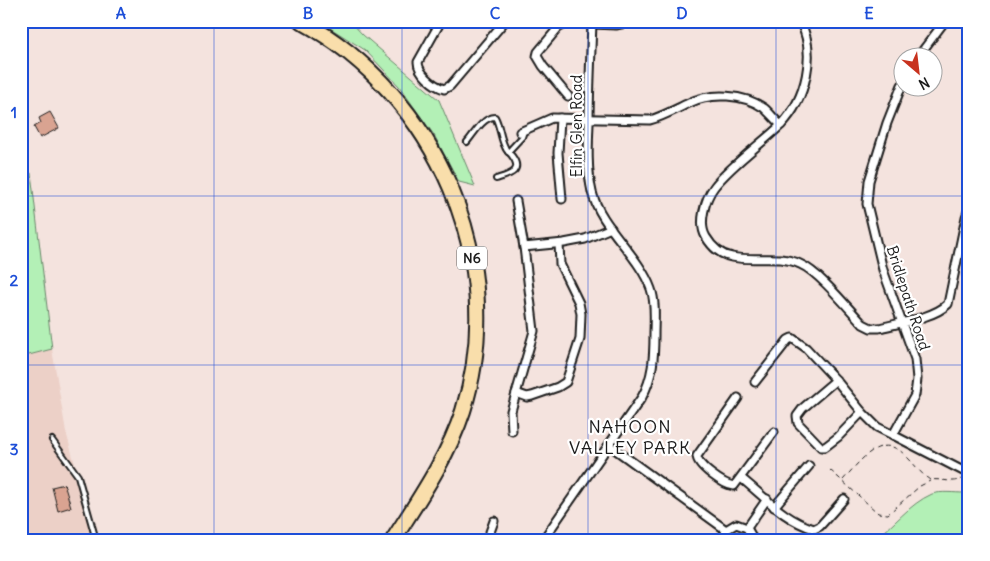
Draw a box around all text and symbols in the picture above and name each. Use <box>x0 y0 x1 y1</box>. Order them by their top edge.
text: A <box>116 3 126 23</box>
text: B <box>303 3 314 23</box>
text: C <box>490 3 501 23</box>
text: D <box>676 3 688 23</box>
text: E <box>864 3 874 23</box>
north arrow <box>892 48 942 98</box>
text: N <box>916 73 933 94</box>
street label: Elfin Glen Road <box>567 75 586 177</box>
text: 1 <box>11 102 17 122</box>
street label: Bridlepath Road <box>883 243 934 353</box>
road number: N6 <box>457 247 487 270</box>
text: 2 <box>10 270 19 290</box>
district label: NAHOON VALLEY PARK <box>569 415 691 459</box>
text: 3 <box>9 439 19 459</box>

